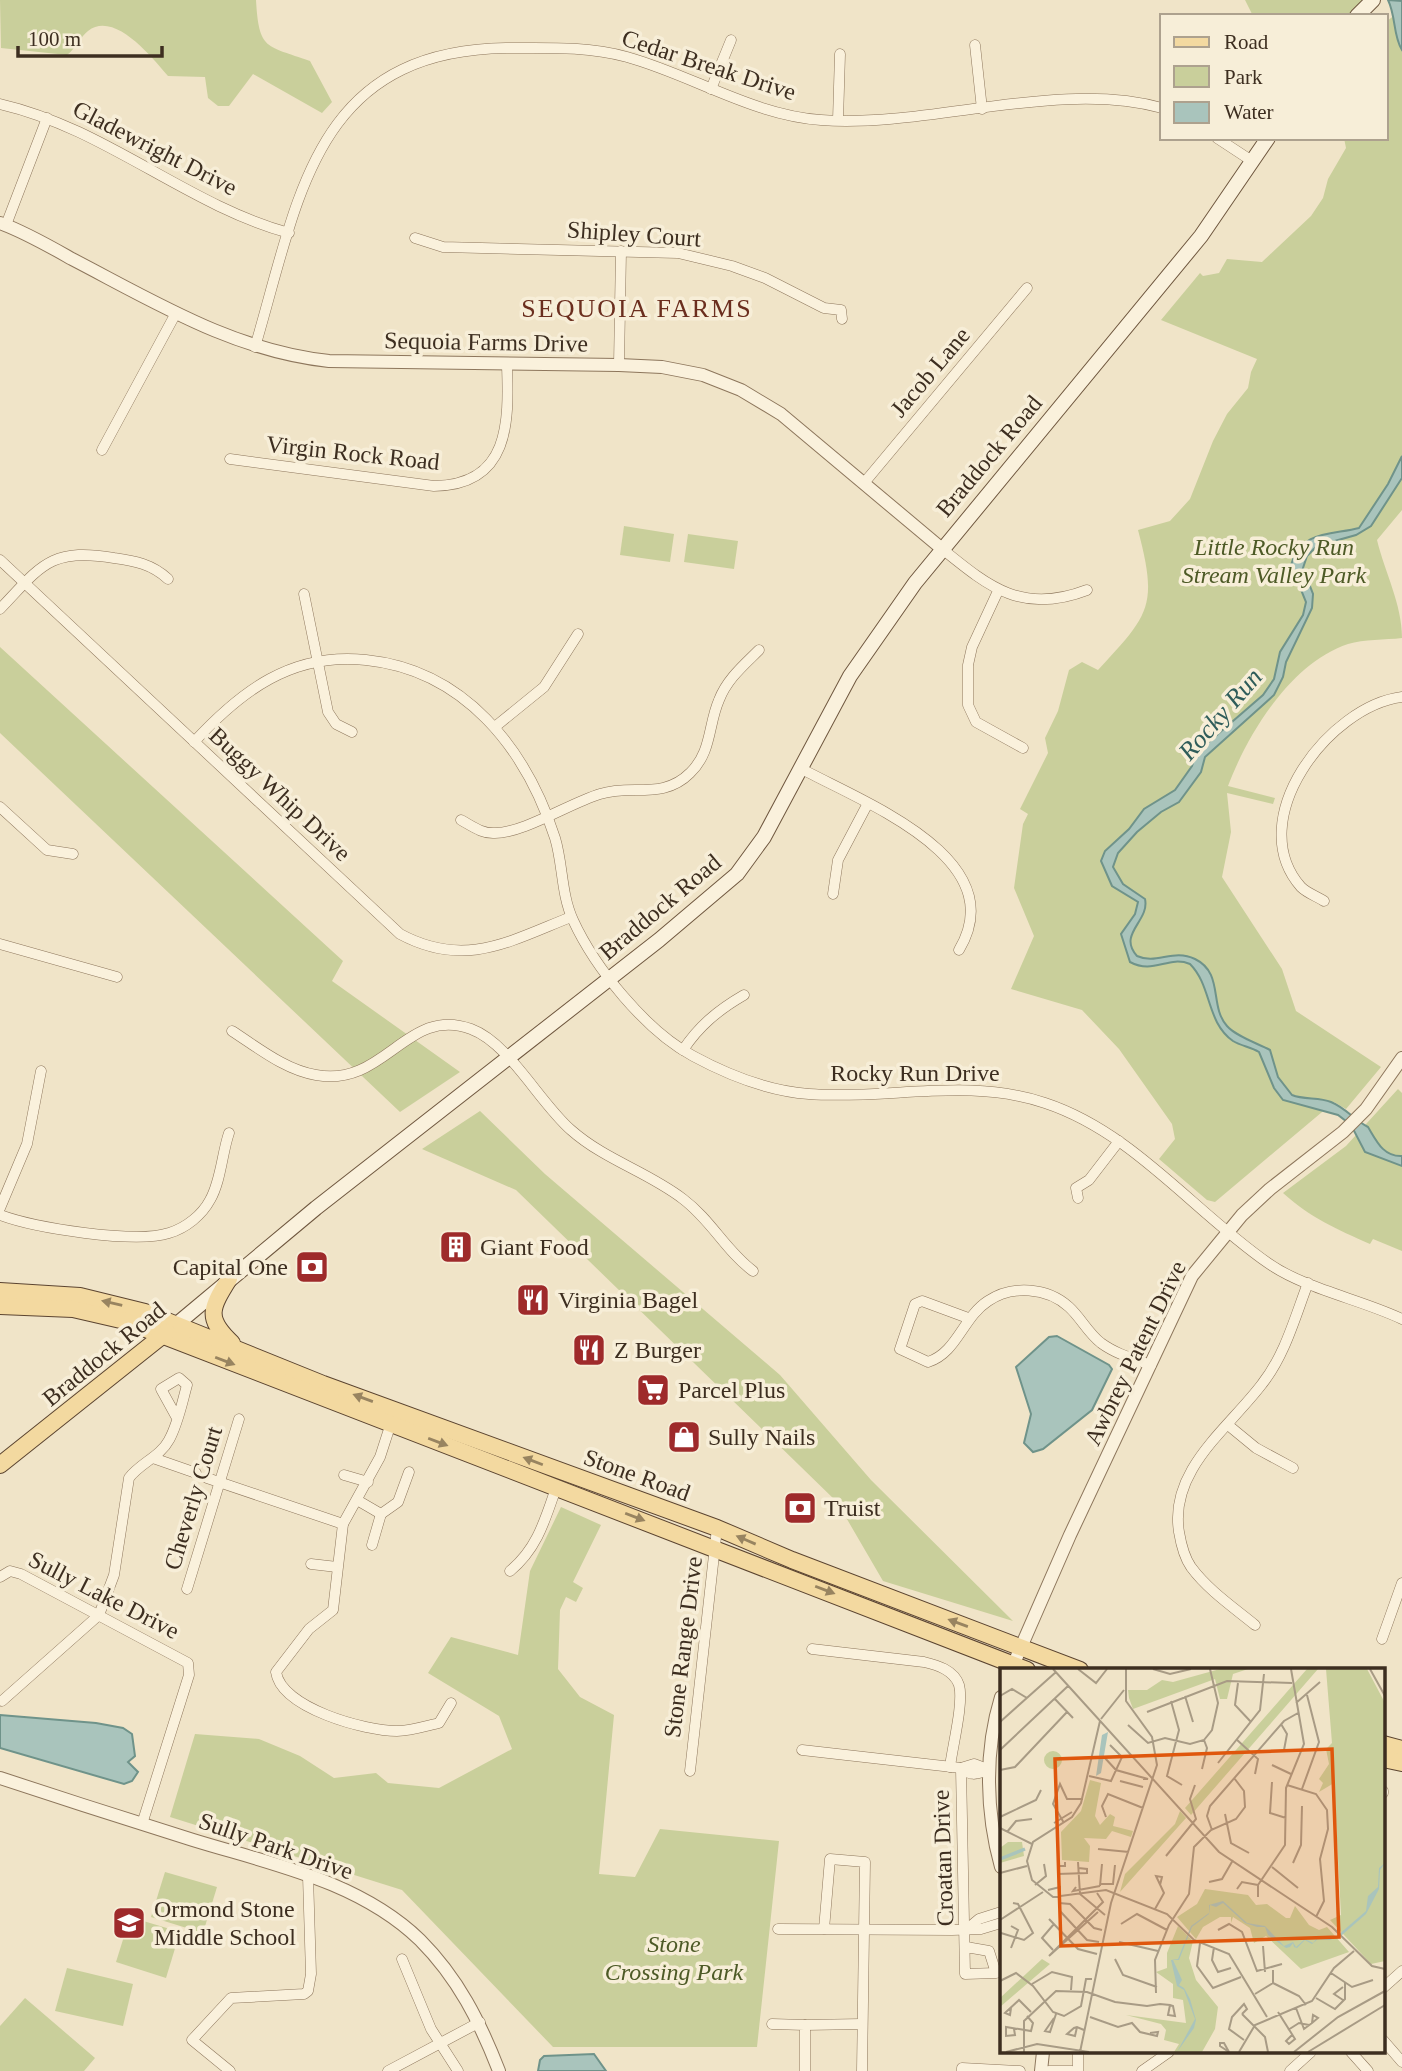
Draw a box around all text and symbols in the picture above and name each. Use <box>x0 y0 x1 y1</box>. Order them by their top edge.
scale bar <box>18 14 161 58</box>
legend <box>1160 14 1388 140</box>
street label: Cedar Break Drive <box>619 25 799 105</box>
text: 100 m <box>28 27 81 51</box>
text: Road <box>1224 30 1269 54</box>
text: Park <box>1224 65 1263 89</box>
street label: Gladewright Drive <box>69 95 241 201</box>
text: Water <box>1224 100 1274 124</box>
street label: Shipley Court <box>566 216 702 252</box>
district label: SEQUOIA FARMS <box>521 294 753 323</box>
street label: Jacob Lane <box>885 322 975 422</box>
street label: Sequoia Farms Drive <box>384 327 588 357</box>
street label: Braddock Road <box>931 390 1047 522</box>
street label: Virgin Rock Road <box>265 431 441 475</box>
park label: Little Rocky Run Stream Valley Park <box>1182 534 1367 588</box>
water label: Rocky Run <box>1172 663 1268 767</box>
street label: Buggy Whip Drive <box>204 722 356 866</box>
street label: Braddock Road <box>594 849 726 965</box>
street label: Rocky Run Drive <box>830 1060 1000 1086</box>
building icon: Giant Food <box>437 1228 475 1266</box>
place label: Giant Food <box>480 1234 589 1260</box>
bank icon: Capital One <box>293 1248 331 1286</box>
place label: Capital One <box>173 1254 288 1280</box>
street label: Awbrey Patent Drive <box>1079 1257 1191 1449</box>
restaurant icon: Virginia Bagel <box>514 1281 552 1319</box>
place label: Virginia Bagel <box>558 1287 698 1313</box>
street label: Braddock Road <box>38 1297 170 1411</box>
one-way arrow <box>101 1297 123 1308</box>
restaurant icon: Z Burger <box>570 1331 608 1369</box>
place label: Z Burger <box>614 1337 701 1363</box>
one-way arrow <box>215 1355 236 1366</box>
supermarket icon: Parcel Plus <box>634 1371 672 1409</box>
place label: Parcel Plus <box>678 1377 785 1403</box>
one-way arrow <box>353 1392 374 1403</box>
shop icon: Sully Nails <box>665 1418 703 1456</box>
street label: Cheverly Court <box>159 1423 227 1573</box>
place label: Sully Nails <box>708 1424 815 1450</box>
one-way arrow <box>427 1437 448 1448</box>
street label: Stone Road <box>580 1444 694 1506</box>
one-way arrow <box>523 1456 544 1467</box>
bank icon: Truist <box>781 1489 819 1527</box>
place label: Truist <box>824 1495 881 1521</box>
one-way arrow <box>624 1512 645 1523</box>
one-way arrow <box>736 1534 757 1545</box>
street label: Sully Lake Drive <box>24 1546 184 1644</box>
street label: Stone Range Drive <box>659 1555 707 1739</box>
one-way arrow <box>814 1585 835 1596</box>
one-way arrow <box>948 1617 969 1628</box>
inset map <box>1000 1668 1384 2054</box>
street label: Croatan Drive <box>928 1789 958 1927</box>
street label: Sully Park Drive <box>195 1807 357 1885</box>
place label: Ormond Stone Middle School <box>154 1896 296 1950</box>
school or university icon: Ormond Stone Middle School <box>110 1904 148 1942</box>
park label: Stone Crossing Park <box>605 1931 744 1985</box>

